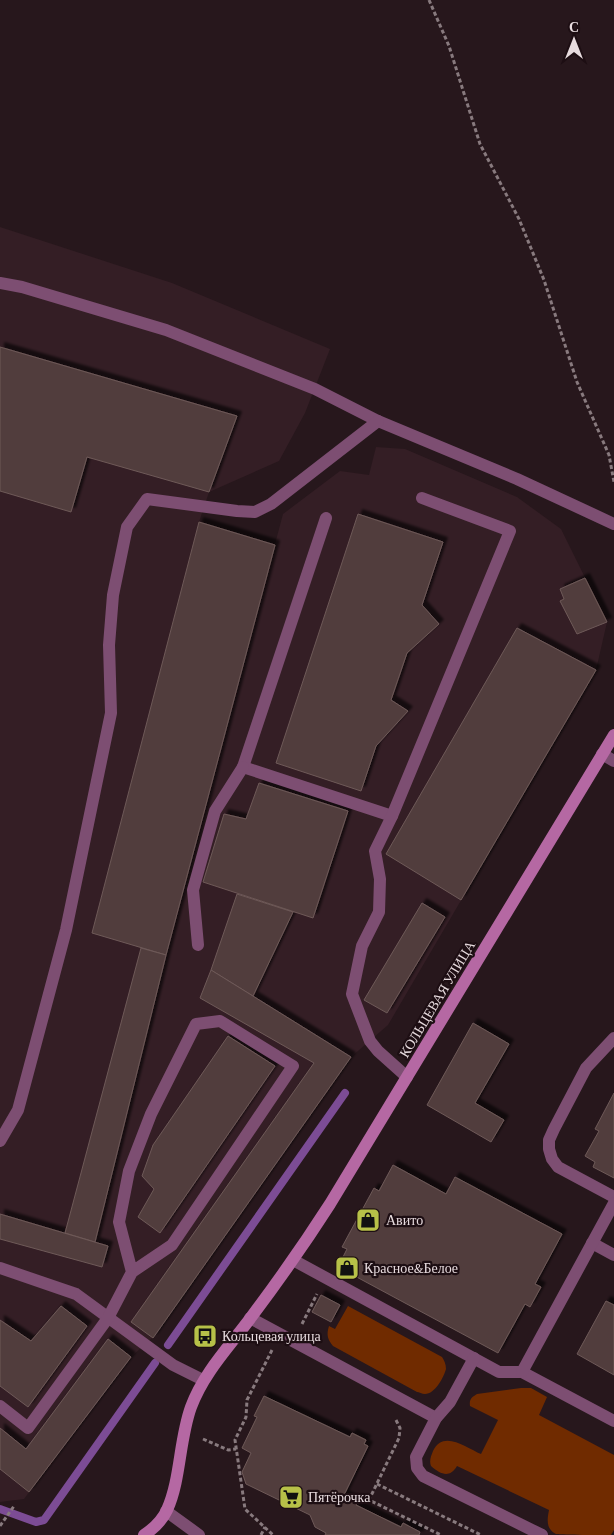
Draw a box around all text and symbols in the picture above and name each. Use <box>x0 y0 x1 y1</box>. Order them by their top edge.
north arrow <box>549 15 599 65</box>
text: С <box>569 19 579 35</box>
street label: КОЛЬЦЕВАЯ УЛИЦА <box>396 937 479 1060</box>
shop icon: Авито <box>355 1207 381 1233</box>
place label: Авито <box>386 1212 423 1228</box>
shop icon: Красное&Белое <box>334 1255 360 1281</box>
place label: Красное&Белое <box>364 1260 458 1276</box>
bus stop icon: Кольцевая улица <box>192 1323 218 1349</box>
place label: Кольцевая улица <box>222 1328 322 1344</box>
supermarket icon: Пятёрочка <box>278 1484 304 1510</box>
place label: Пятёрочка <box>308 1489 371 1505</box>

